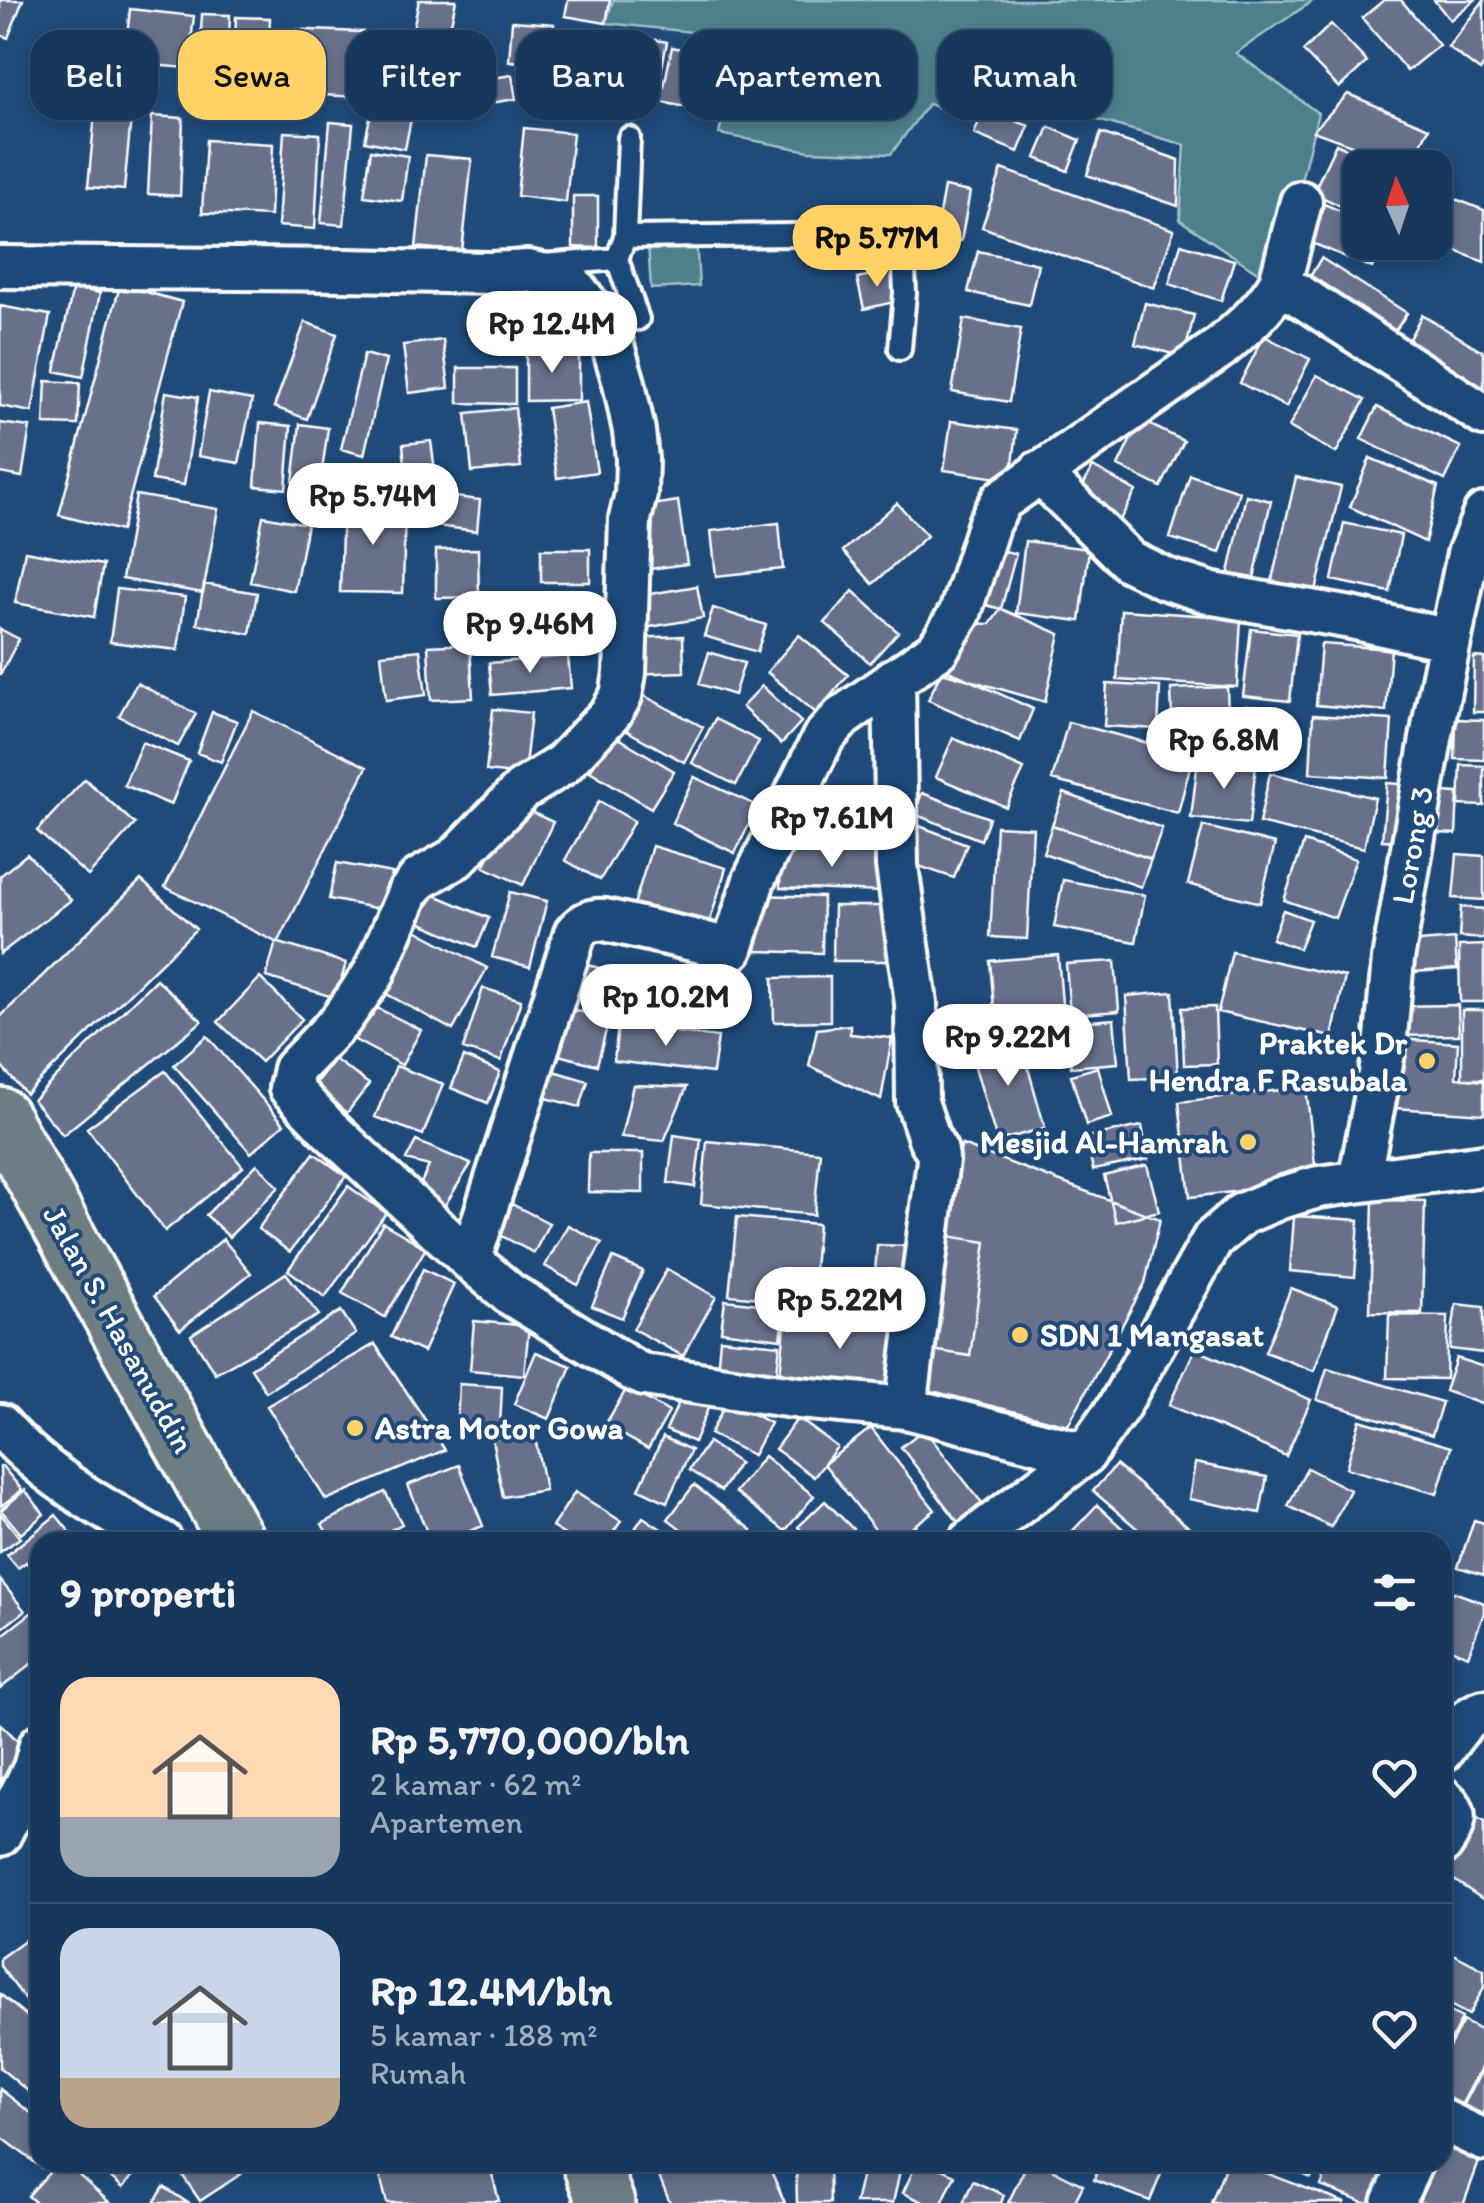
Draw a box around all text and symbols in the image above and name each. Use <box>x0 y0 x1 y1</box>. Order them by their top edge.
chip: Beli <box>30 30 158 120</box>
chip: Sewa <box>178 30 326 120</box>
chip: Filter <box>346 30 496 120</box>
chip: Baru <box>516 30 660 120</box>
chip: Apartemen <box>680 30 917 120</box>
chip: Rumah <box>937 30 1112 120</box>
north arrow <box>1342 150 1452 260</box>
map controls <box>1342 150 1452 260</box>
pin: Rp 5.77M <box>774 205 980 290</box>
text: Rp 5.77M <box>814 218 940 256</box>
pin: Rp 12.4M <box>449 291 655 376</box>
text: Rp 12.4M <box>488 304 616 342</box>
pin: Rp 5.74M <box>270 463 476 548</box>
text: Rp 5.74M <box>309 476 437 514</box>
pin: Rp 9.46M <box>427 591 633 676</box>
text: Rp 9.46M <box>465 604 595 642</box>
pin: Rp 6.8M <box>1132 707 1316 792</box>
text: Rp 6.8M <box>1168 720 1280 758</box>
street label: Lorong 3 <box>1383 783 1441 907</box>
pin: Rp 7.61M <box>729 785 935 870</box>
text: Rp 7.61M <box>770 798 894 836</box>
pin: Rp 10.2M <box>563 964 769 1049</box>
text: Rp 10.2M <box>602 977 730 1015</box>
pin: Rp 9.22M <box>905 1004 1111 1089</box>
text: Rp 9.22M <box>945 1017 1071 1055</box>
place label: Praktek Dr Hendra F Rasubala <box>1149 1024 1408 1099</box>
marker: Praktek Dr Hendra F Rasubala <box>1416 1050 1438 1072</box>
place label: Mesjid Al-Hamrah <box>980 1123 1229 1161</box>
marker: Mesjid Al-Hamrah <box>1237 1131 1259 1153</box>
street label: Jalan S. Hasanuddin <box>35 1198 203 1460</box>
pin: Rp 5.22M <box>737 1267 943 1352</box>
text: Rp 5.22M <box>777 1280 903 1318</box>
place label: SDN 1 Mangasat <box>1040 1316 1264 1354</box>
marker: SDN 1 Mangasat <box>1009 1324 1031 1346</box>
place label: Astra Motor Gowa <box>374 1409 623 1447</box>
marker: Astra Motor Gowa <box>344 1417 366 1439</box>
icon: filters <box>1367 1565 1422 1620</box>
text: 9 properti <box>60 1567 236 1618</box>
text: Rp 5,770,000/bln <box>370 1714 689 1765</box>
icon: home <box>140 1717 260 1837</box>
icon: heart <box>1367 1750 1422 1805</box>
text: 2 kamar · 62 m² <box>370 1765 581 1803</box>
text: Apartemen <box>370 1803 523 1841</box>
text: Rp 12.4M/bln <box>370 1965 612 2016</box>
icon: home <box>140 1968 260 2088</box>
icon: heart <box>1367 2001 1422 2056</box>
text: 5 kamar · 188 m² <box>370 2016 598 2054</box>
text: Rumah <box>370 2054 466 2092</box>

